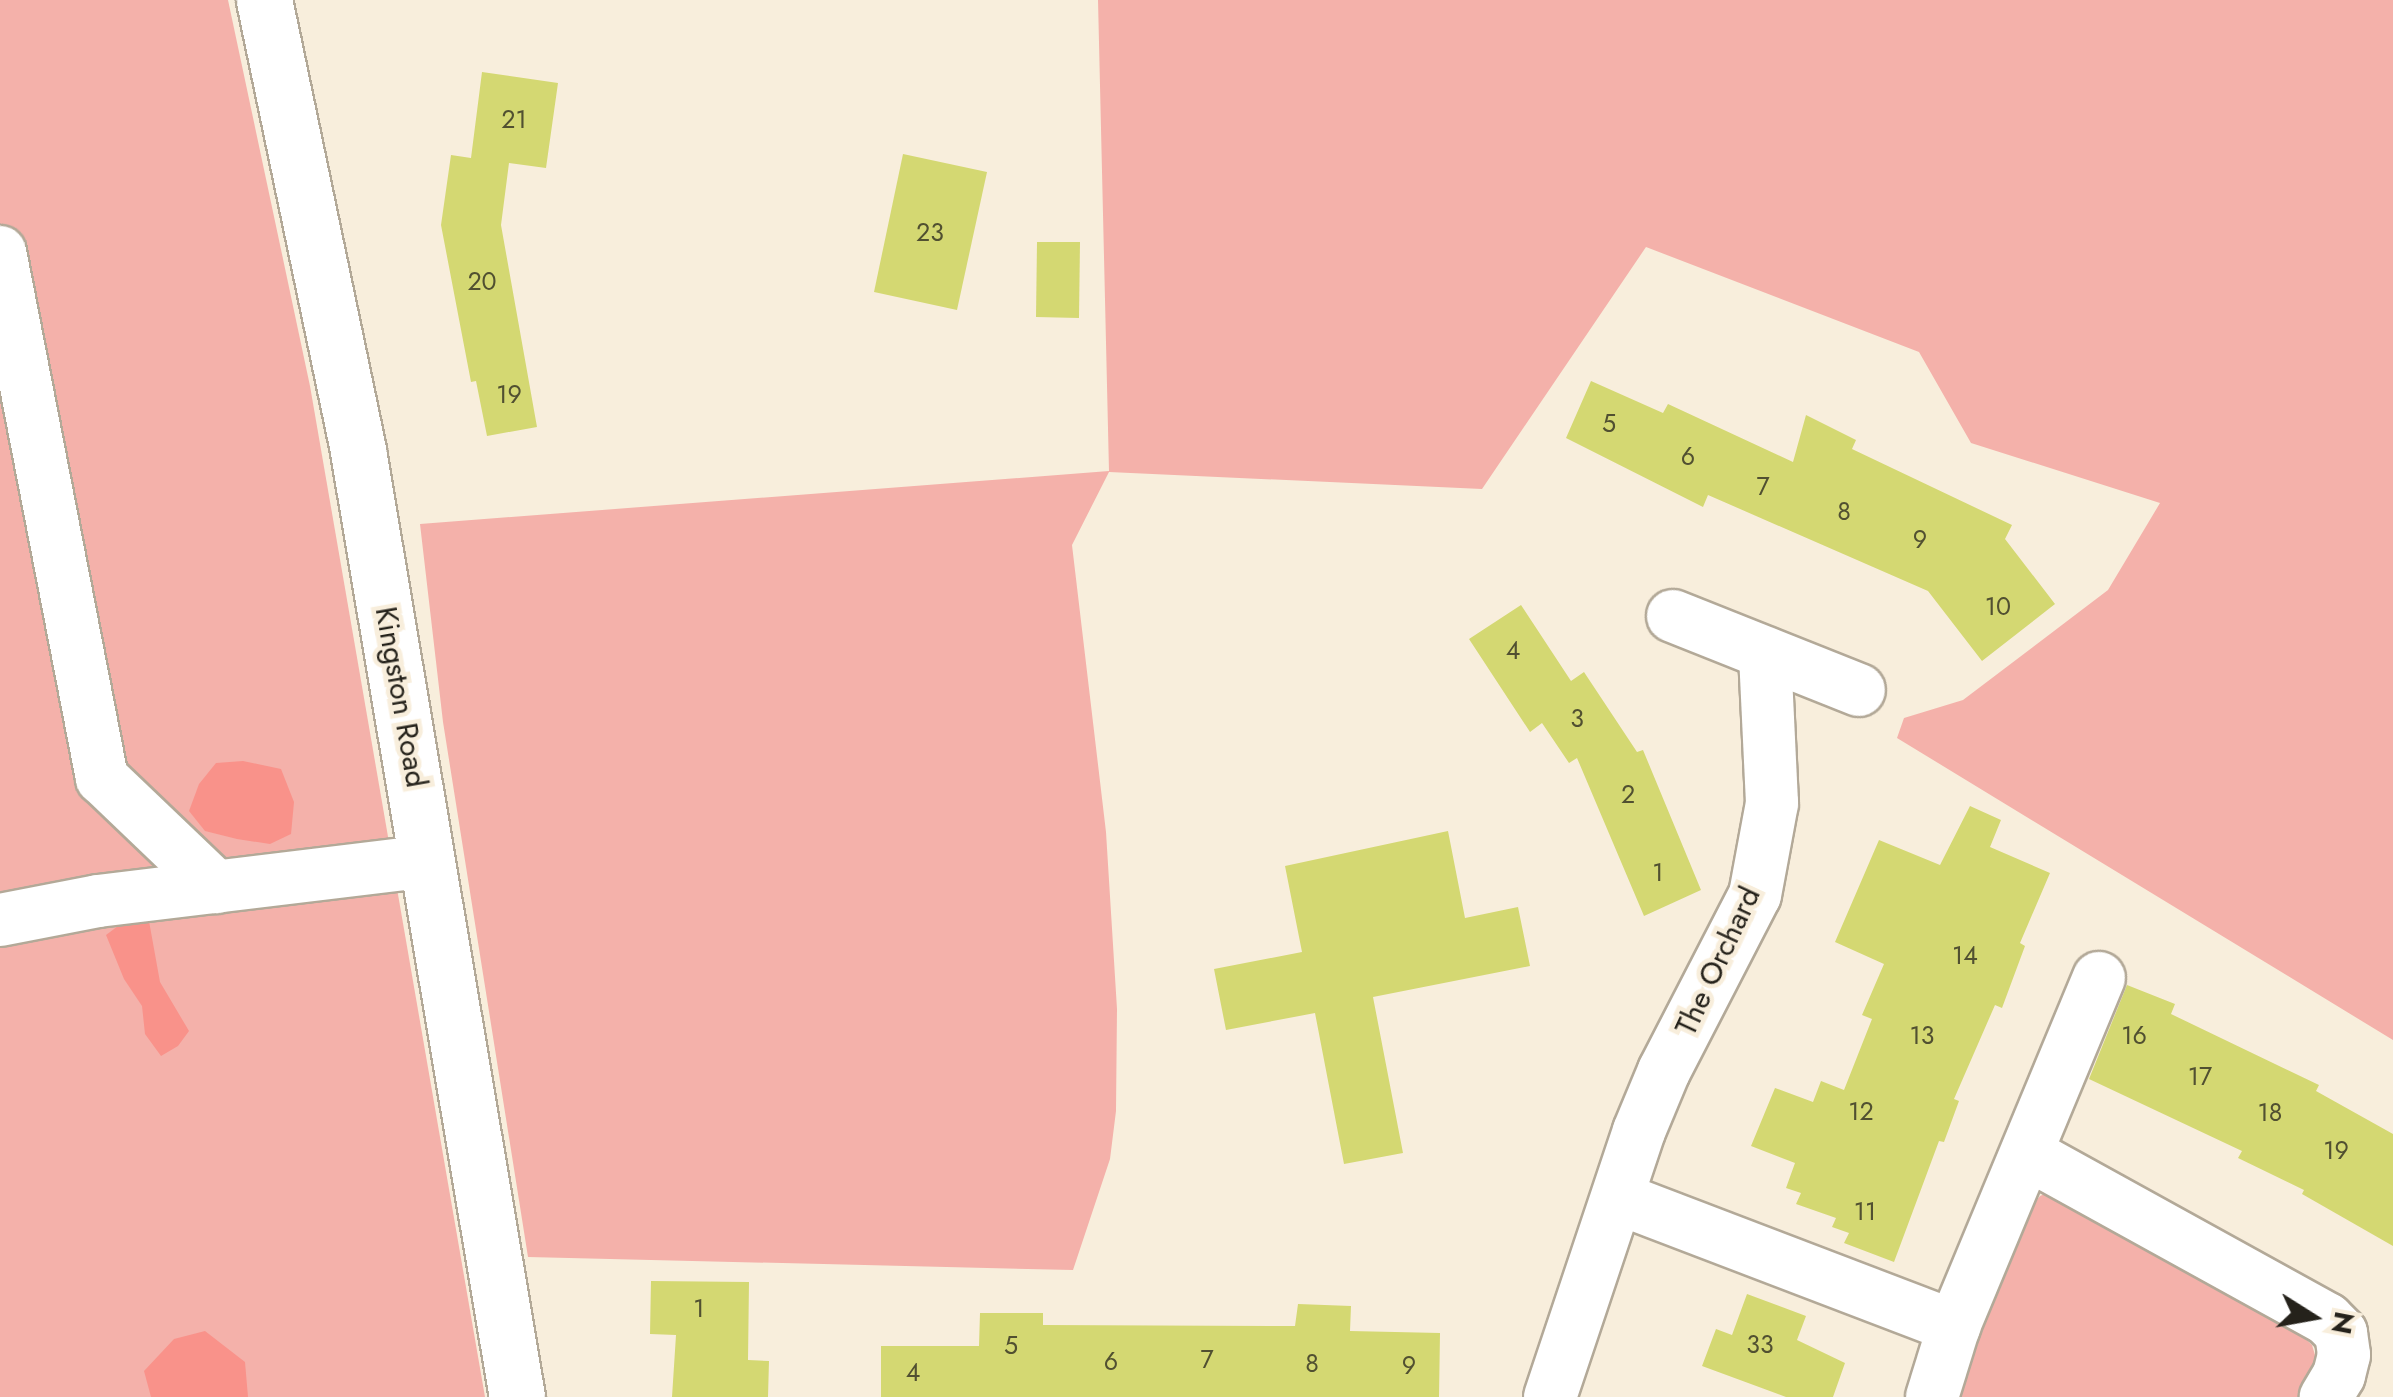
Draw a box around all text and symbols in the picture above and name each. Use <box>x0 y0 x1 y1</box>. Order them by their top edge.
house number: 21 <box>501 104 527 134</box>
house number: 23 <box>916 217 944 247</box>
house number: 20 <box>467 266 497 296</box>
house number: 19 <box>496 379 522 409</box>
house number: 5 <box>1602 408 1616 438</box>
house number: 6 <box>1681 441 1695 471</box>
house number: 7 <box>1756 471 1770 501</box>
house number: 8 <box>1837 496 1851 526</box>
house number: 9 <box>1913 524 1927 554</box>
house number: 10 <box>1985 591 2011 621</box>
street label: Kingston Road <box>367 604 435 790</box>
house number: 4 <box>1506 635 1520 665</box>
house number: 3 <box>1570 703 1584 733</box>
house number: 2 <box>1621 779 1635 809</box>
house number: 1 <box>1652 857 1664 887</box>
street label: The Orchard <box>1668 881 1768 1041</box>
house number: 14 <box>1952 940 1978 970</box>
house number: 13 <box>1910 1020 1934 1050</box>
house number: 16 <box>2121 1020 2147 1050</box>
house number: 17 <box>2188 1061 2212 1091</box>
house number: 12 <box>1848 1096 1874 1126</box>
house number: 18 <box>2258 1097 2282 1127</box>
house number: 19 <box>2323 1135 2349 1165</box>
house number: 11 <box>1854 1196 1876 1226</box>
north arrow <box>2263 1267 2363 1367</box>
house number: 1 <box>693 1293 705 1323</box>
text: N <box>2321 1308 2365 1338</box>
house number: 33 <box>1746 1329 1774 1359</box>
house number: 5 <box>1004 1330 1018 1360</box>
house number: 7 <box>1200 1344 1214 1374</box>
house number: 6 <box>1104 1346 1118 1376</box>
house number: 8 <box>1305 1348 1319 1378</box>
house number: 9 <box>1402 1350 1416 1380</box>
house number: 4 <box>906 1357 920 1387</box>

